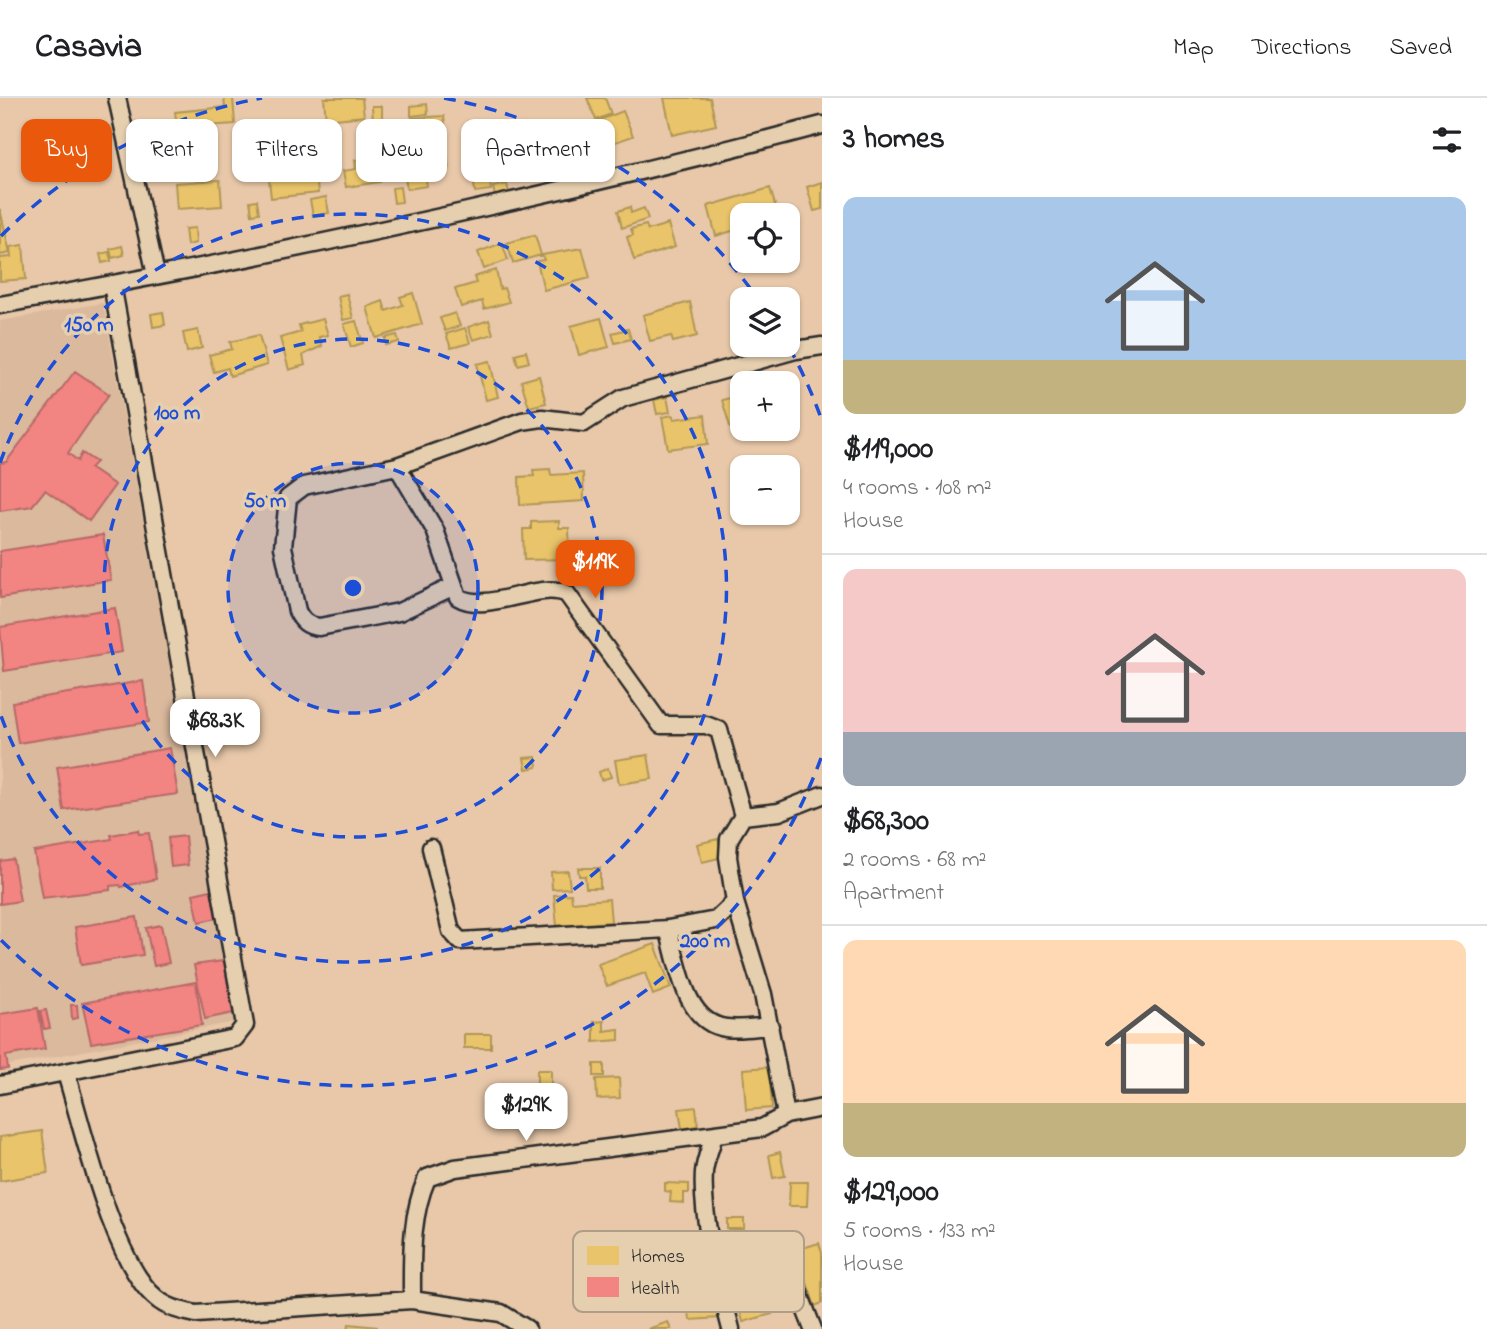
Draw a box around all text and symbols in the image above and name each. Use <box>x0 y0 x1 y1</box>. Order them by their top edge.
text: Casavia <box>35 24 142 72</box>
text: Map <box>1173 31 1214 66</box>
text: Directions <box>1252 31 1351 66</box>
text: Saved <box>1389 31 1452 66</box>
text: 3 homes <box>843 118 945 162</box>
chip: Buy <box>21 119 112 182</box>
chip: Rent <box>126 119 218 182</box>
chip: Filters <box>232 119 342 182</box>
chip: New <box>356 119 447 182</box>
chip: Apartment <box>461 119 615 182</box>
icon: filters <box>1428 121 1466 159</box>
map controls <box>730 203 800 525</box>
button: locate <box>730 203 800 273</box>
icon: home <box>1092 243 1218 369</box>
button: layers <box>730 287 800 357</box>
text: 150 m <box>64 311 114 341</box>
button: + <box>730 371 800 441</box>
text: 100 m <box>154 399 200 429</box>
text: $119,000 <box>843 428 933 472</box>
button: − <box>730 455 800 525</box>
text: 4 rooms · 108 m² <box>843 472 992 505</box>
text: 50 m <box>244 487 286 517</box>
text: House <box>843 505 903 538</box>
pin: $119K <box>546 540 644 600</box>
text: $119K <box>572 546 618 579</box>
centre of rings <box>341 576 365 600</box>
icon: home <box>1092 615 1218 741</box>
pin: $68.3K <box>158 700 272 759</box>
text: $68.3K <box>186 705 244 738</box>
text: $68,300 <box>843 800 929 844</box>
text: 2 rooms · 68 m² <box>843 844 986 877</box>
text: Apartment <box>843 877 944 910</box>
text: 200 m <box>679 927 730 957</box>
icon: home <box>1092 986 1218 1112</box>
pin: $129K <box>477 1084 575 1143</box>
text: $129K <box>501 1089 551 1122</box>
text: $129,000 <box>843 1171 939 1215</box>
text: 5 rooms · 133 m² <box>843 1215 996 1248</box>
legend <box>573 1231 804 1312</box>
text: Homes <box>631 1244 685 1271</box>
text: House <box>843 1248 903 1281</box>
text: Health <box>631 1276 679 1303</box>

